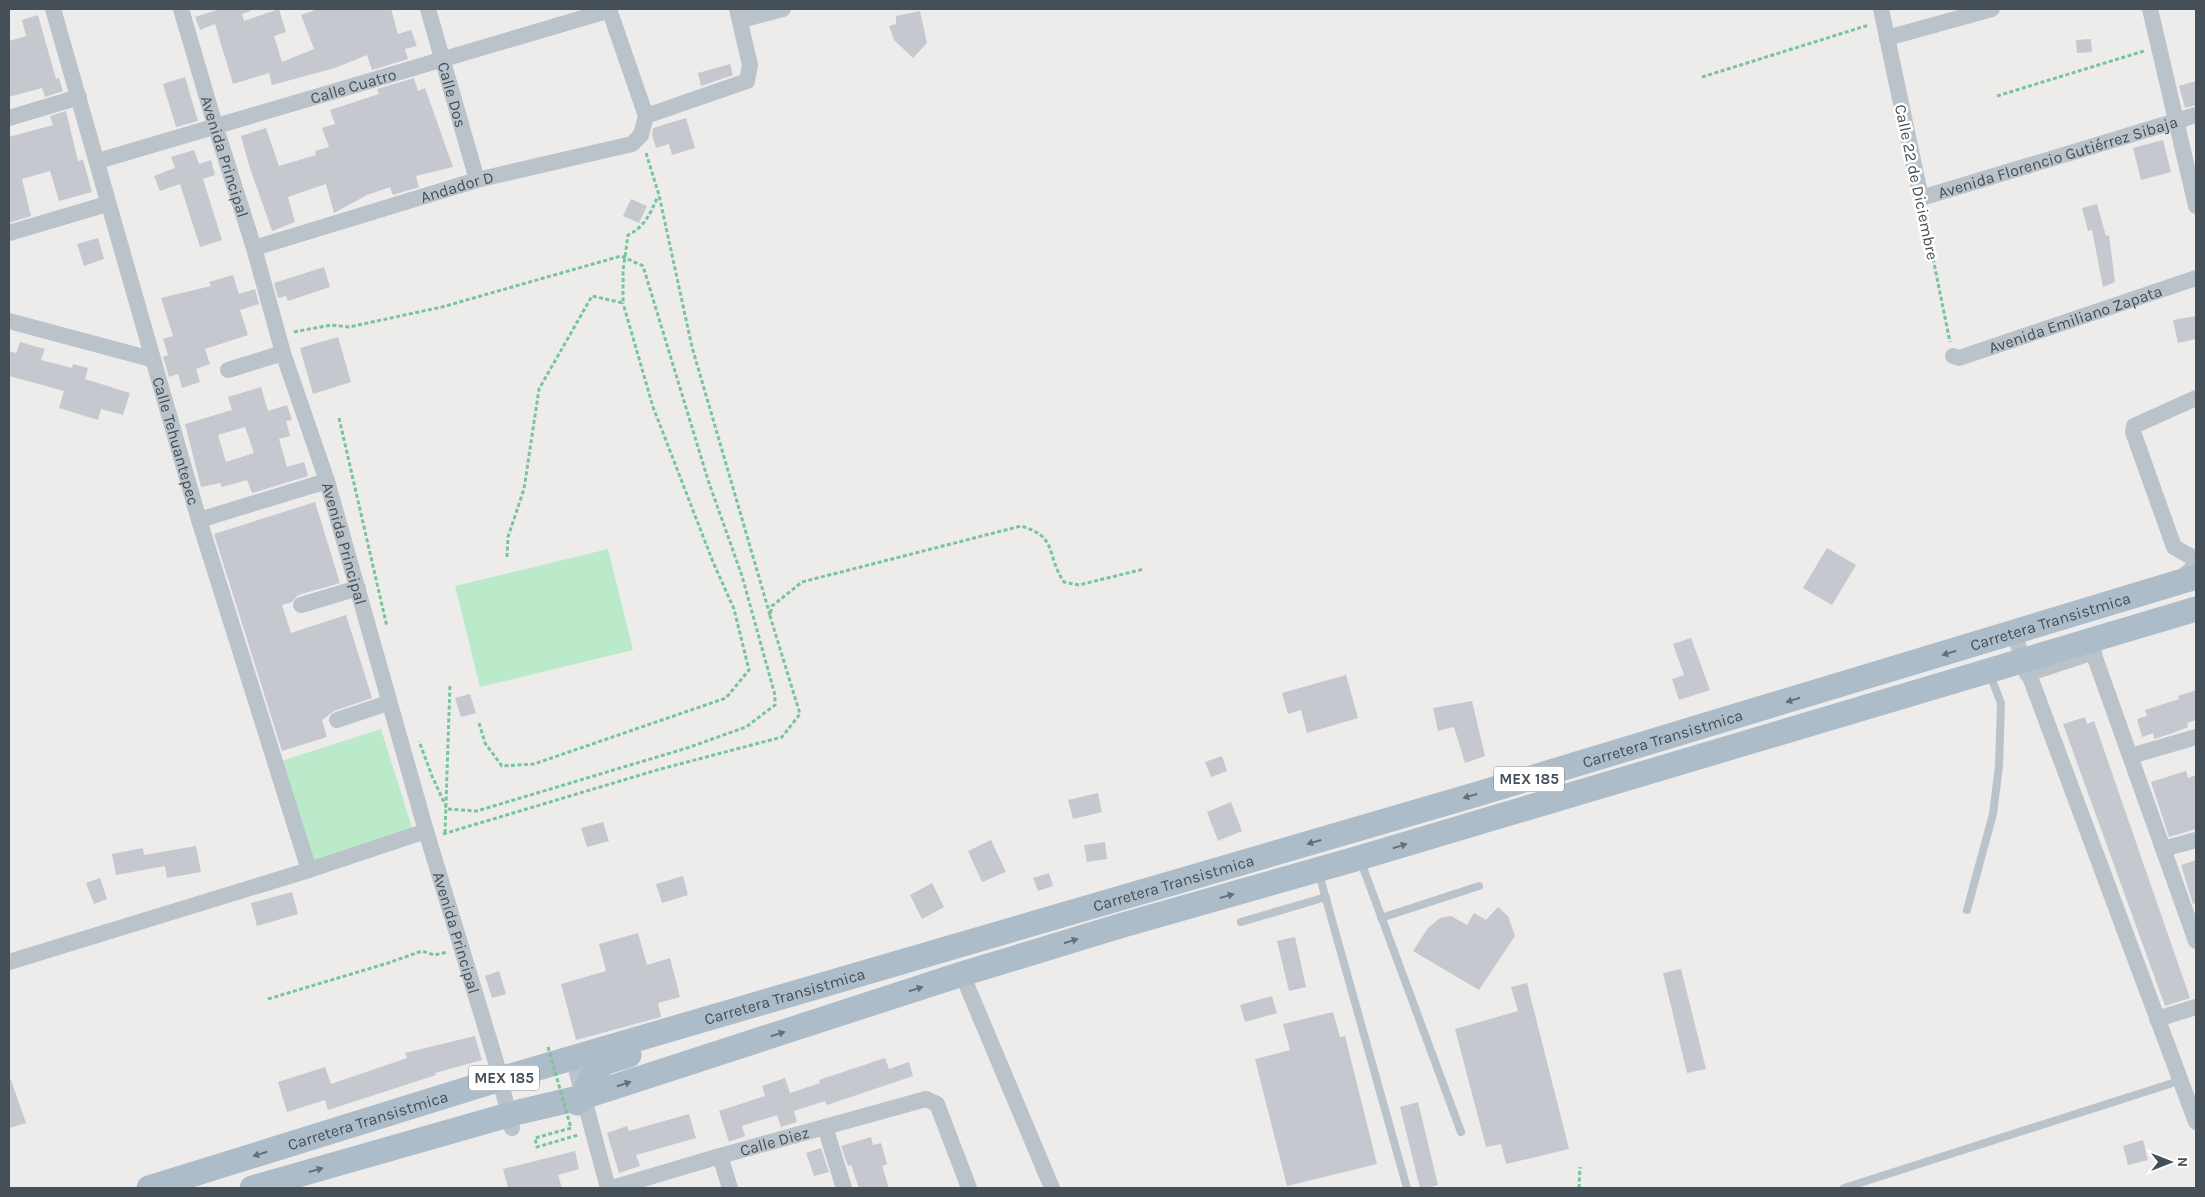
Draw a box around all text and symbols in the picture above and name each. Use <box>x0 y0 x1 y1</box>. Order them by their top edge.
street label: Calle Dos <box>434 60 470 130</box>
street label: Calle Cuatro <box>308 65 398 108</box>
street label: Avenida Principal <box>197 94 253 220</box>
street label: Calle 22 de Diciembre <box>1891 103 1942 262</box>
street label: Avenida Florencio Gutiérrez Sibaja <box>1936 112 2180 202</box>
street label: Andador D <box>418 167 495 207</box>
street label: Avenida Emiliano Zapata <box>1986 281 2165 357</box>
street label: Calle Tehuantepec <box>149 375 203 507</box>
street label: Avenida Principal <box>318 480 371 607</box>
street label: Carretera Transistmica <box>1968 588 2133 655</box>
one-way arrow <box>1941 650 1956 658</box>
one-way arrow <box>1786 696 1801 704</box>
street label: Carretera Transistmica <box>1580 705 1745 772</box>
road number: MEX 185 <box>1494 766 1564 792</box>
one-way arrow <box>1462 793 1477 801</box>
one-way arrow <box>1306 839 1321 847</box>
one-way arrow <box>1392 842 1407 850</box>
street label: Carretera Transistmica <box>1091 851 1256 916</box>
street label: Avenida Principal <box>429 869 484 996</box>
one-way arrow <box>1219 891 1234 899</box>
one-way arrow <box>1063 937 1078 945</box>
street label: Carretera Transistmica <box>702 964 867 1029</box>
one-way arrow <box>908 985 923 993</box>
one-way arrow <box>771 1030 786 1037</box>
road number: MEX 185 <box>469 1066 539 1090</box>
one-way arrow <box>616 1080 631 1087</box>
street label: Carretera Transistmica <box>285 1087 450 1154</box>
street label: Calle Diez <box>738 1123 811 1160</box>
north arrow <box>2145 1137 2195 1187</box>
one-way arrow <box>252 1150 267 1158</box>
text: N <box>2174 1157 2191 1167</box>
one-way arrow <box>308 1166 323 1174</box>

